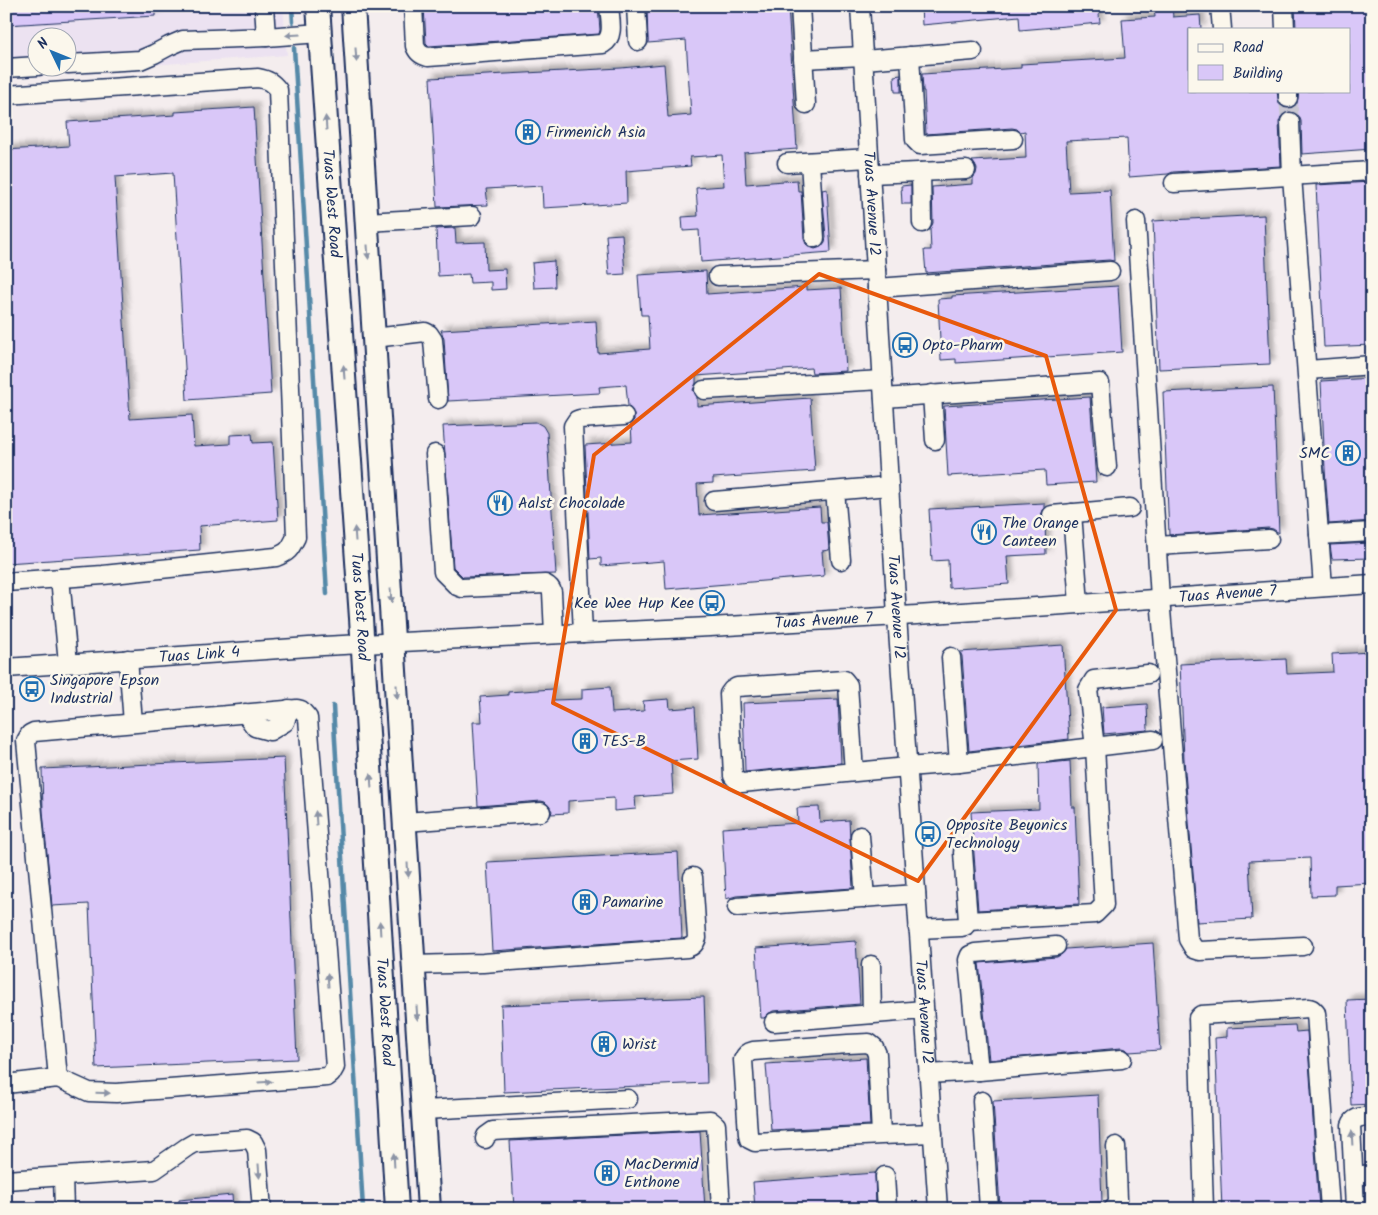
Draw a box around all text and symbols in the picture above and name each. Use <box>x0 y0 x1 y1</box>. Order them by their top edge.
north arrow <box>28 28 78 78</box>
legend <box>1188 28 1350 92</box>
one-way arrow <box>285 31 301 39</box>
text: N <box>32 33 54 55</box>
text: Road <box>1233 36 1264 60</box>
one-way arrow <box>352 47 360 63</box>
text: Building <box>1233 62 1283 86</box>
one-way arrow <box>322 114 330 130</box>
building icon: Firmenich Asia <box>515 119 541 145</box>
place label: Firmenich Asia <box>546 120 646 145</box>
street label: Tuas West Road <box>316 149 348 259</box>
street label: Tuas Avenue 12 <box>856 151 888 257</box>
one-way arrow <box>365 244 373 260</box>
bus stop icon: Opto-Pharm <box>892 332 918 358</box>
place label: Opto-Pharm <box>922 333 1003 358</box>
one-way arrow <box>339 364 347 380</box>
building icon: SMC <box>1335 440 1361 466</box>
place label: SMC <box>1299 441 1330 466</box>
restaurant icon: Aalst Chocolade <box>487 490 513 516</box>
place label: Aalst Chocolade <box>518 491 625 516</box>
place label: The Orange Canteen <box>1002 511 1079 554</box>
restaurant icon: The Orange Canteen <box>971 519 997 545</box>
one-way arrow <box>351 526 359 542</box>
street label: Tuas West Road <box>344 552 376 662</box>
street label: Tuas Avenue 12 <box>881 554 912 660</box>
street label: Tuas Avenue 7 <box>1178 578 1278 610</box>
one-way arrow <box>387 588 395 604</box>
bus stop icon: Kee Wee Hup Kee <box>699 590 725 616</box>
place label: Kee Wee Hup Kee <box>574 591 694 616</box>
street label: Tuas Avenue 7 <box>774 605 874 636</box>
street label: Tuas Link 4 <box>158 639 241 670</box>
place label: Singapore Epson Industrial <box>50 668 159 711</box>
bus stop icon: Singapore Epson Industrial <box>19 676 45 702</box>
one-way arrow <box>393 684 401 700</box>
building icon: TES-B <box>572 728 598 754</box>
place label: TES-B <box>602 729 646 754</box>
one-way arrow <box>367 773 375 789</box>
one-way arrow <box>312 810 320 826</box>
place label: Opposite Beyonics Technology <box>946 813 1067 856</box>
bus stop icon: Opposite Beyonics Technology <box>915 821 941 847</box>
one-way arrow <box>404 863 412 879</box>
building icon: Pamarine <box>572 889 598 915</box>
place label: Pamarine <box>602 890 663 915</box>
one-way arrow <box>376 920 384 936</box>
street label: Tuas West Road <box>369 957 401 1068</box>
street label: Tuas Avenue 12 <box>908 959 940 1065</box>
one-way arrow <box>324 972 332 988</box>
one-way arrow <box>413 1005 421 1021</box>
building icon: Wrist <box>591 1031 617 1057</box>
place label: Wrist <box>622 1032 657 1057</box>
one-way arrow <box>258 1077 274 1085</box>
one-way arrow <box>96 1089 112 1097</box>
one-way arrow <box>1348 1130 1356 1146</box>
one-way arrow <box>390 1152 398 1168</box>
place label: MacDermid Enthone <box>624 1152 700 1195</box>
building icon: MacDermid Enthone <box>594 1160 620 1186</box>
one-way arrow <box>255 1164 263 1180</box>

